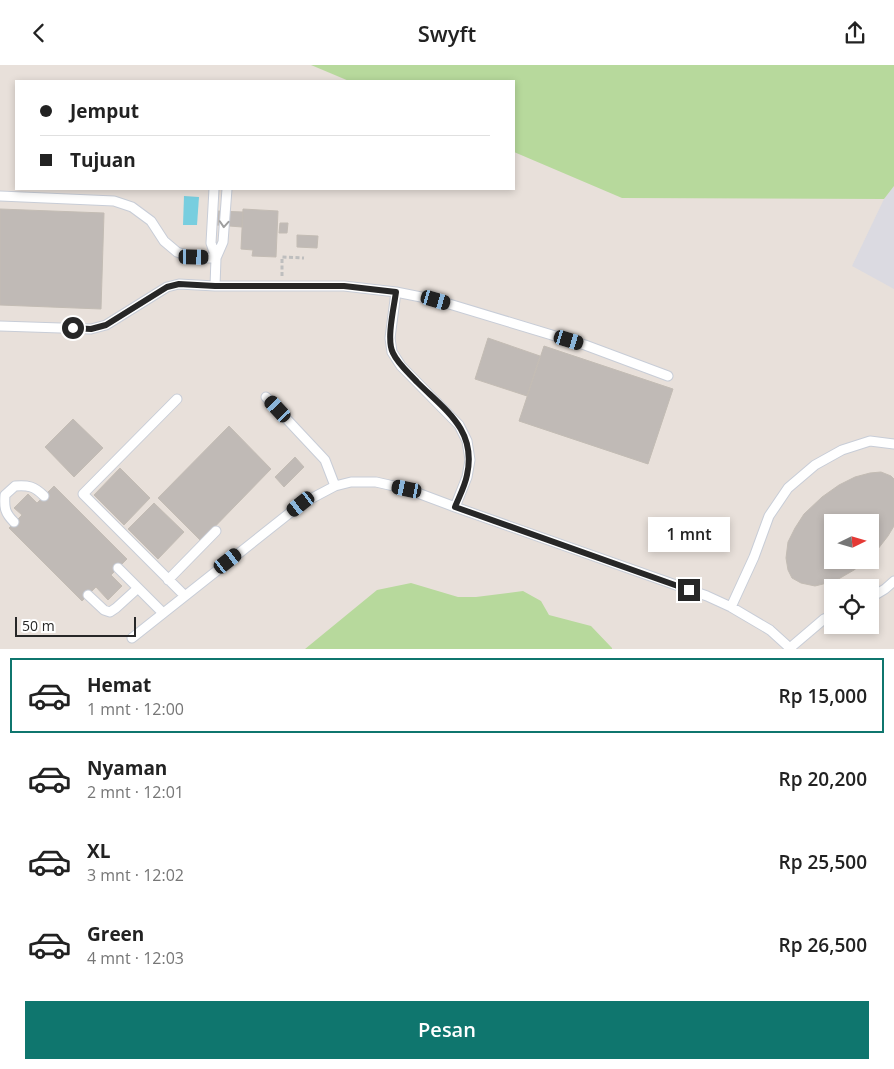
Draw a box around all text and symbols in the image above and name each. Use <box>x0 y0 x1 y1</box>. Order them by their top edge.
text: Swyft <box>418 18 476 48</box>
icon: back <box>25 19 53 47</box>
icon: share <box>841 19 869 47</box>
text: Jemput <box>70 98 139 124</box>
text: Tujuan <box>70 147 136 173</box>
one-way arrow <box>219 220 230 228</box>
car <box>178 249 209 265</box>
car <box>419 289 452 311</box>
route start <box>62 317 84 339</box>
car <box>552 328 585 352</box>
car <box>262 393 293 425</box>
car <box>390 479 423 499</box>
car <box>284 489 317 519</box>
north arrow <box>824 514 879 569</box>
map controls <box>824 514 879 634</box>
callout: 1 mnt <box>648 517 730 553</box>
text: 1 mnt <box>666 523 712 545</box>
car <box>211 546 244 576</box>
route end <box>678 579 700 601</box>
button: locate <box>824 579 879 634</box>
scale bar <box>15 614 136 637</box>
text: 50 m <box>22 616 55 635</box>
text: Hemat <box>87 672 151 698</box>
icon: car <box>27 673 72 718</box>
text: Rp 15,000 <box>779 683 867 709</box>
text: 1 mnt · 12:00 <box>87 698 184 720</box>
text: Nyaman <box>87 755 167 781</box>
icon: car <box>27 756 72 801</box>
text: Rp 20,200 <box>779 766 867 792</box>
text: 2 mnt · 12:01 <box>87 781 184 803</box>
text: XL <box>87 838 110 864</box>
icon: car <box>27 839 72 884</box>
text: Rp 25,500 <box>779 849 867 875</box>
text: 3 mnt · 12:02 <box>87 864 184 886</box>
text: Green <box>87 921 144 947</box>
icon: car <box>27 922 72 967</box>
text: Rp 26,500 <box>779 932 867 958</box>
text: 4 mnt · 12:03 <box>87 947 184 969</box>
button: Pesan <box>25 1001 869 1059</box>

